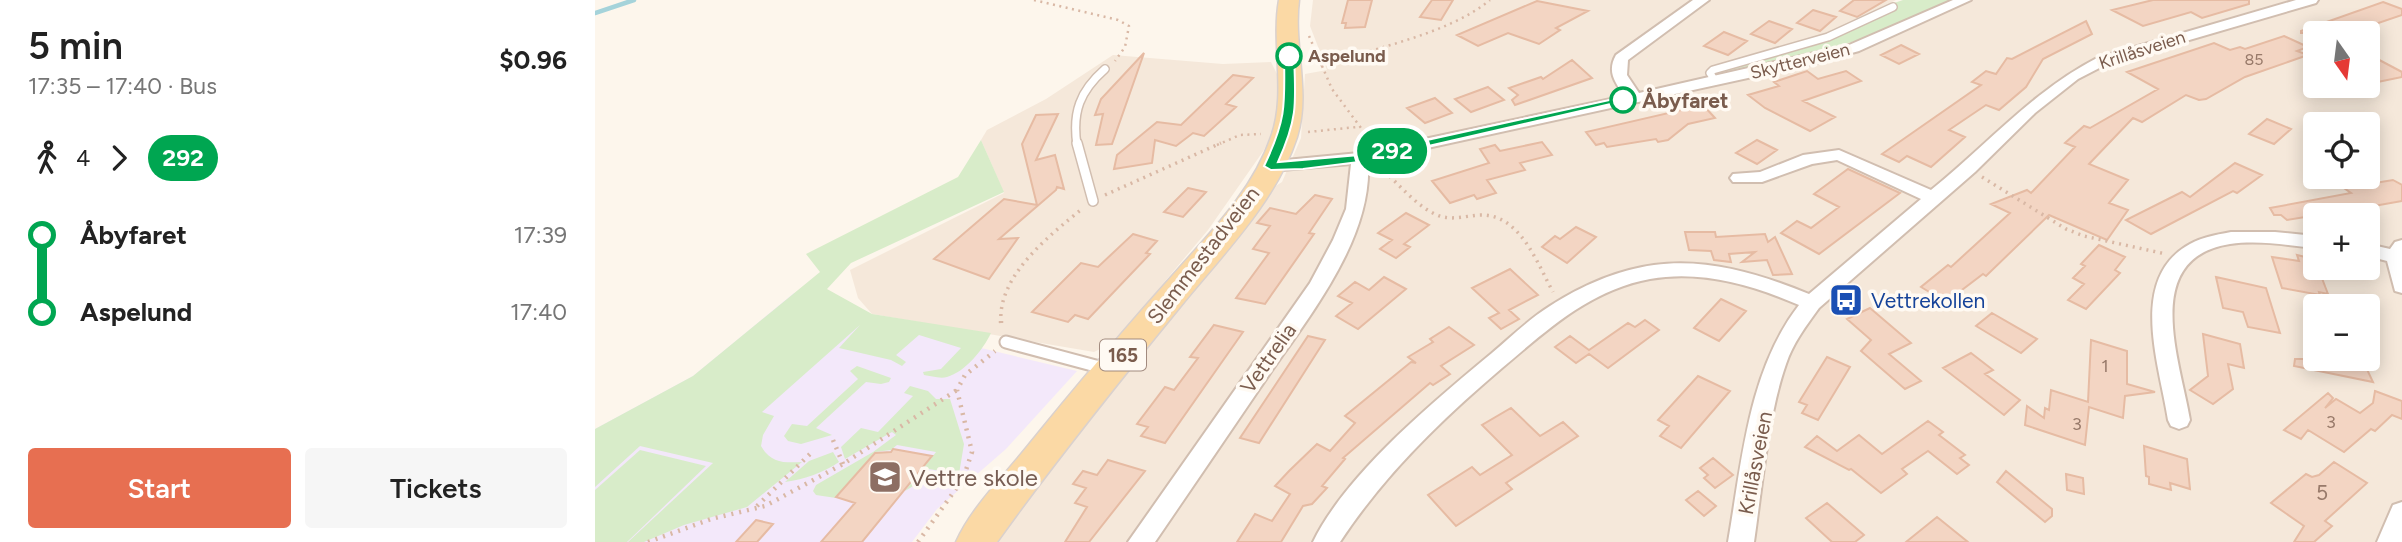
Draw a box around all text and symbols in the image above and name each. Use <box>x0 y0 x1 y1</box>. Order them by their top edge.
north arrow <box>2303 21 2380 98</box>
map controls <box>2303 21 2380 371</box>
text: 5 min <box>28 23 123 69</box>
street label: Krillåsveien <box>2096 26 2188 74</box>
street label: Skytterveien <box>1748 38 1852 84</box>
marker: Aspelund <box>1276 43 1302 69</box>
text: $0.96 <box>499 44 567 76</box>
place label: Aspelund <box>1308 45 1386 67</box>
house number: 85 <box>2244 50 2264 69</box>
text: 17:35 – 17:40 · Bus <box>28 72 217 100</box>
marker: Åbyfaret <box>1610 87 1636 113</box>
place label: Åbyfaret <box>1642 87 1728 113</box>
button: locate <box>2303 112 2380 189</box>
line badge: 292 <box>1352 128 1432 174</box>
text: 292 <box>1371 136 1413 165</box>
icon: walk <box>28 139 66 177</box>
icon: forward <box>100 139 138 177</box>
text: 292 <box>162 143 204 172</box>
text: 4 <box>76 144 90 172</box>
street label: Slemmestadveien <box>1142 181 1264 329</box>
button: + <box>2303 203 2380 280</box>
text: Åbyfaret <box>80 219 187 251</box>
text: 17:39 <box>514 221 567 249</box>
bus stop icon: Vettrekollen <box>1827 281 1865 319</box>
place label: Vettrekollen <box>1871 288 1985 313</box>
button: − <box>2303 294 2380 371</box>
text: Aspelund <box>80 296 192 328</box>
text: 17:40 <box>510 298 567 326</box>
street label: Vettrelia <box>1235 318 1301 398</box>
road number: 165 <box>1100 340 1146 370</box>
house number: 1 <box>2101 355 2109 377</box>
street label: Krillåsveien <box>1733 409 1777 517</box>
house number: 3 <box>2326 411 2336 433</box>
house number: 3 <box>2072 413 2082 435</box>
button: Start <box>28 448 291 528</box>
button: Tickets <box>305 448 567 528</box>
school or university icon: Vettre skole <box>866 458 904 496</box>
place label: Vettre skole <box>909 463 1038 492</box>
house number: 5 <box>2316 480 2328 505</box>

